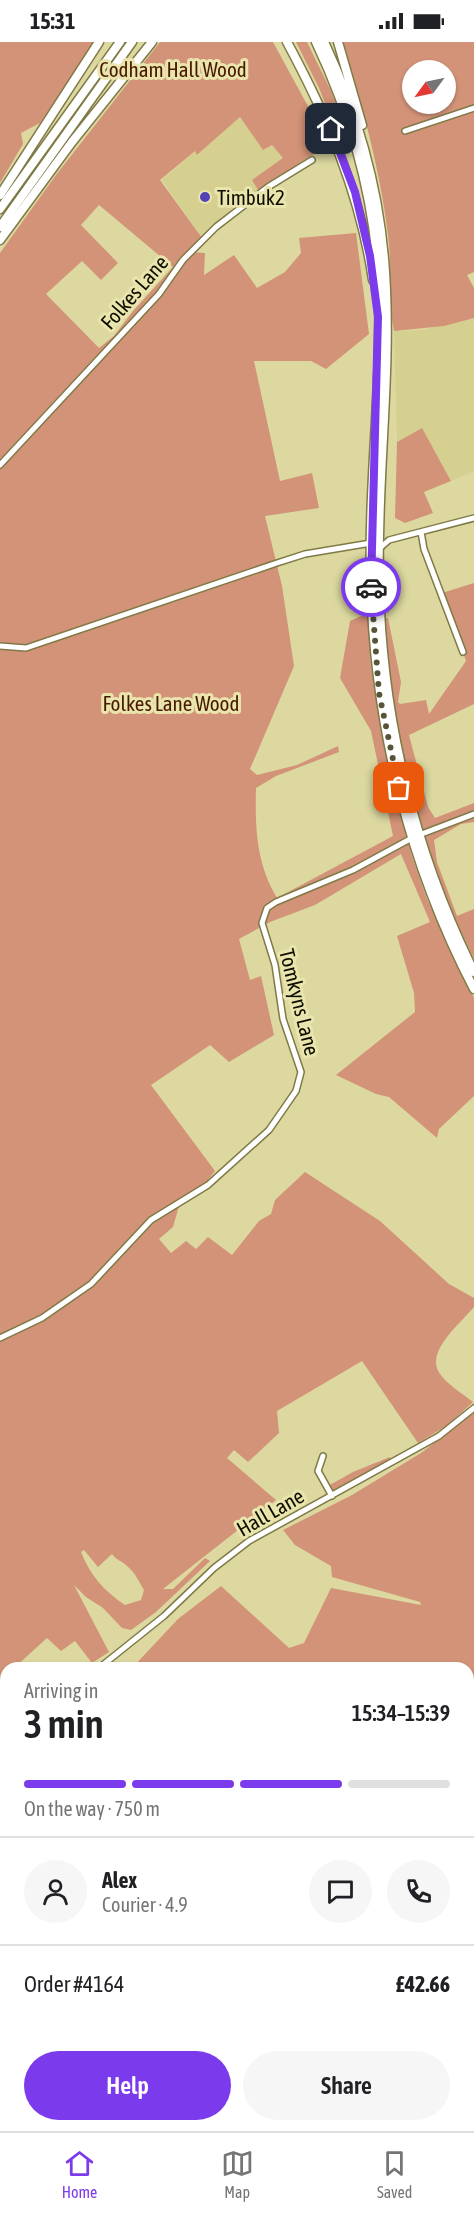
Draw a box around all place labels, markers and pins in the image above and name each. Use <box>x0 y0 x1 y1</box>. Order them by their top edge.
pin <box>305 103 356 154</box>
place label: Timbuk2 <box>217 185 285 209</box>
marker: Timbuk2 <box>198 190 212 204</box>
pin <box>373 762 424 813</box>

